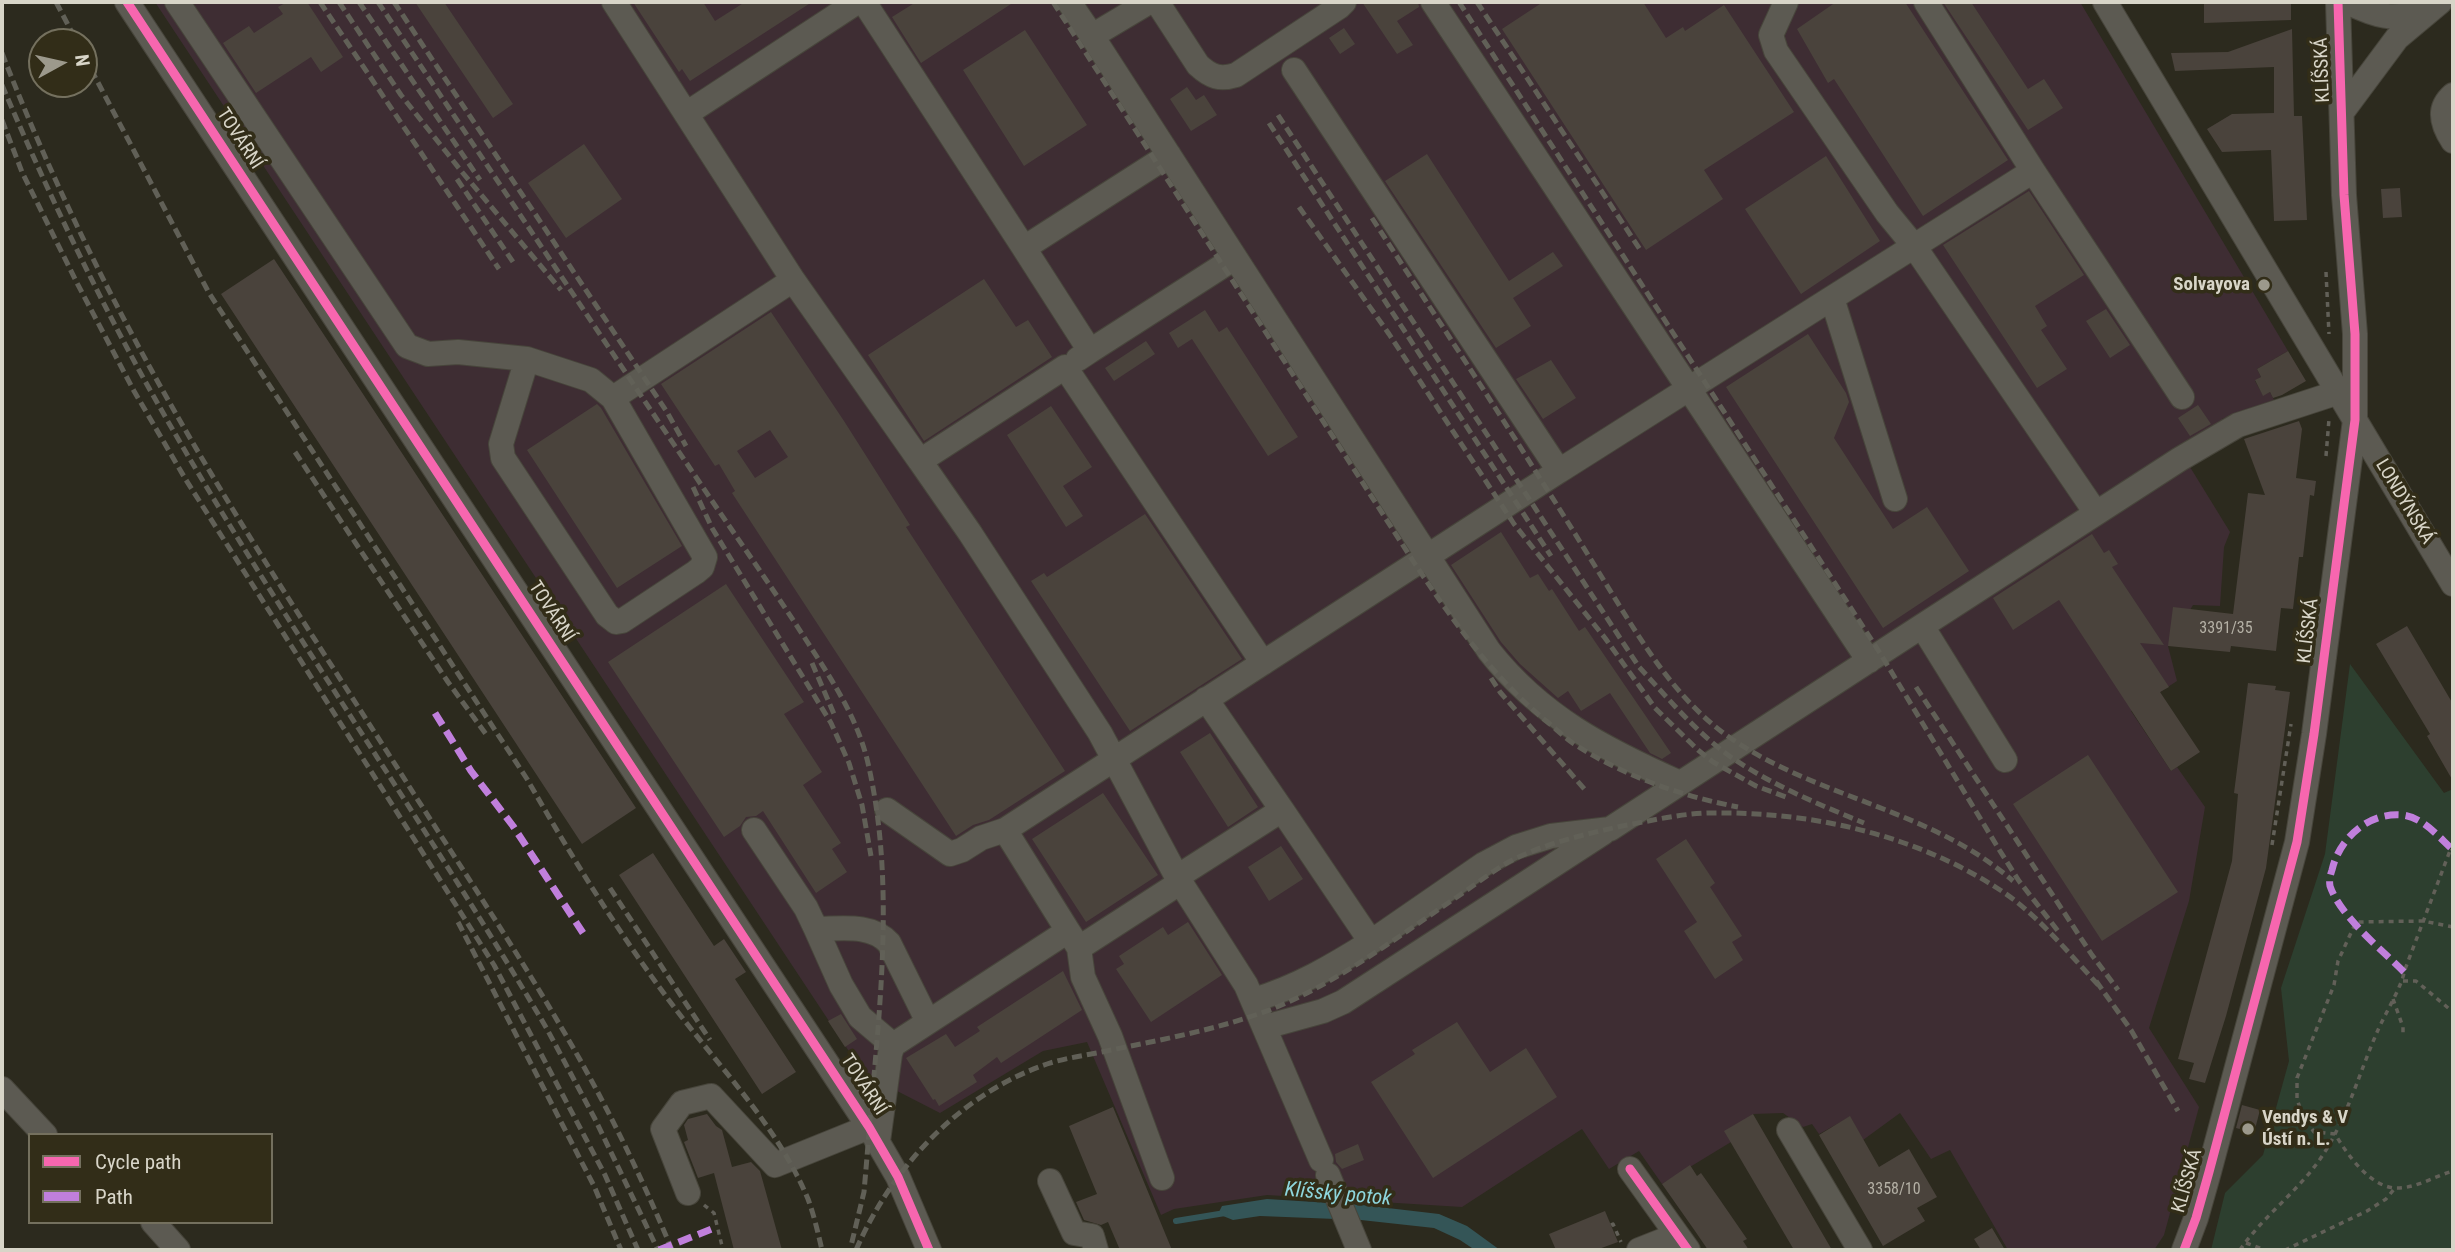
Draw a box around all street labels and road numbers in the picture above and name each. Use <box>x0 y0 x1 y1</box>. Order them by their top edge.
street label: KLÍŠSKÁ <box>2310 37 2336 103</box>
street label: TOVÁRNÍ <box>211 104 267 174</box>
street label: LONDÝNSKÁ <box>2370 455 2438 549</box>
street label: TOVÁRNÍ <box>523 577 579 647</box>
street label: KLÍŠSKÁ <box>2294 597 2324 665</box>
street label: TOVÁRNÍ <box>835 1050 891 1120</box>
street label: KLÍŠSKÁ <box>2168 1147 2208 1215</box>

